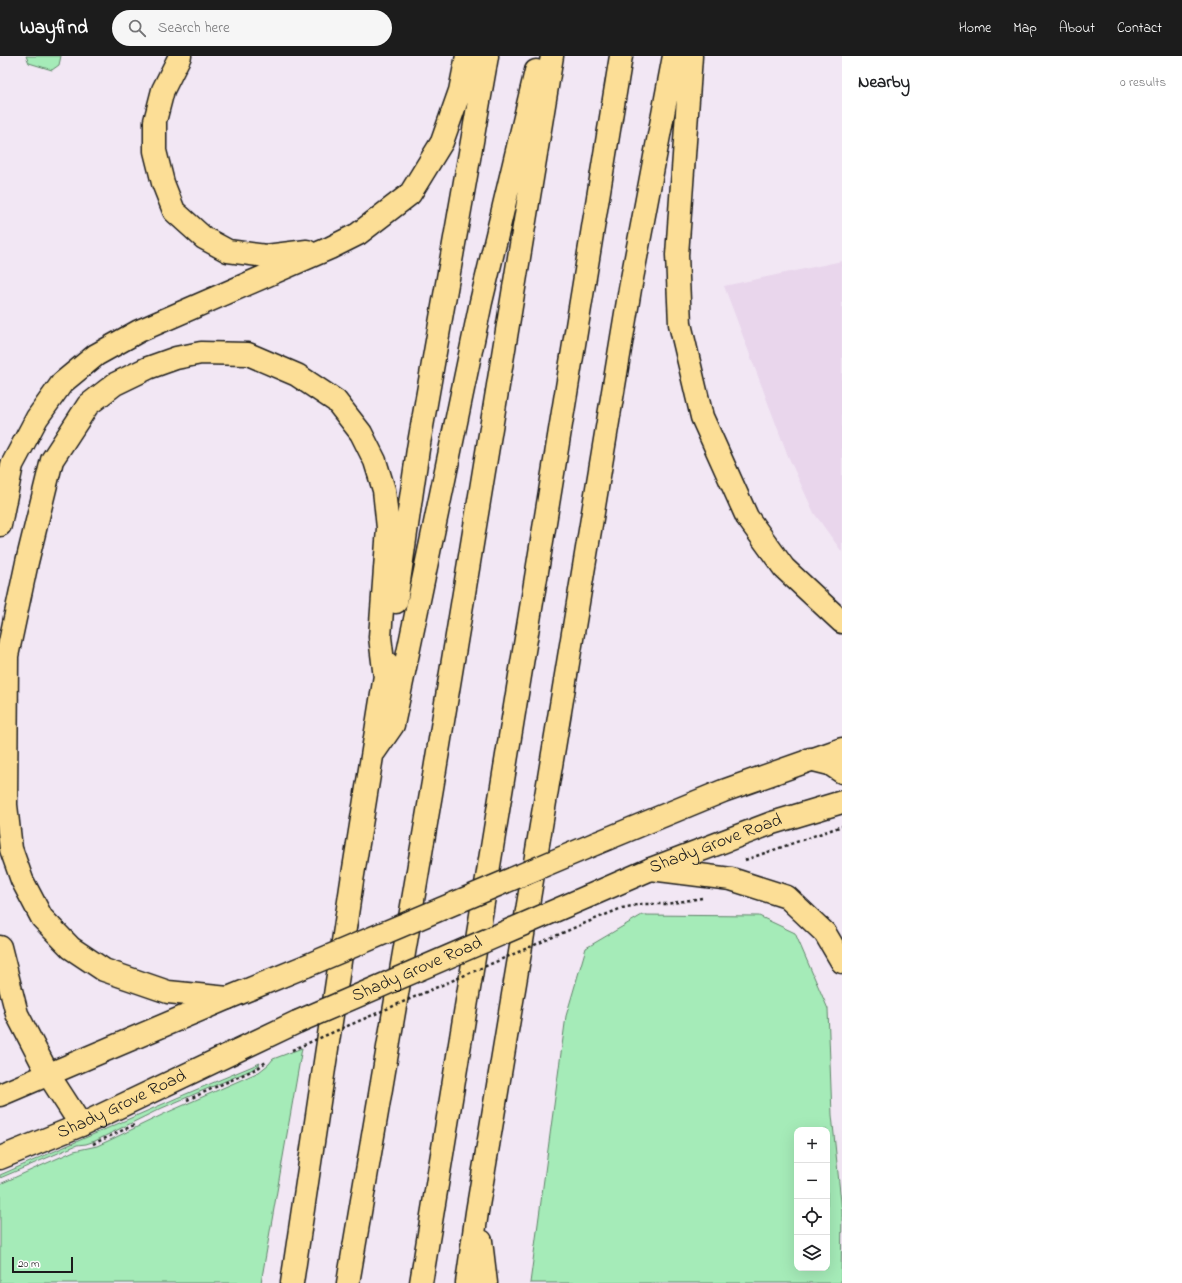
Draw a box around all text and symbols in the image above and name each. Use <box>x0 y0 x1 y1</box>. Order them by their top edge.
search box <box>112 10 392 46</box>
text: Wayfind <box>20 15 88 42</box>
icon: search <box>126 17 148 39</box>
text: Search here <box>158 17 230 39</box>
text: Home <box>959 18 991 39</box>
text: Map <box>1013 18 1037 39</box>
text: About <box>1059 18 1095 39</box>
text: Contact <box>1117 18 1162 39</box>
text: Nearby <box>858 70 910 95</box>
text: 0 results <box>1120 73 1166 92</box>
street label: Shady Grove Road <box>646 808 785 881</box>
street label: Shady Grove Road <box>348 930 487 1010</box>
street label: Shady Grove Road <box>53 1064 191 1146</box>
map controls <box>794 1127 830 1271</box>
button: + <box>794 1127 830 1163</box>
button: − <box>794 1163 830 1199</box>
button: locate <box>794 1199 830 1235</box>
button: layers <box>794 1235 830 1271</box>
scale bar <box>12 1255 73 1274</box>
text: 20 m <box>18 1256 40 1272</box>

